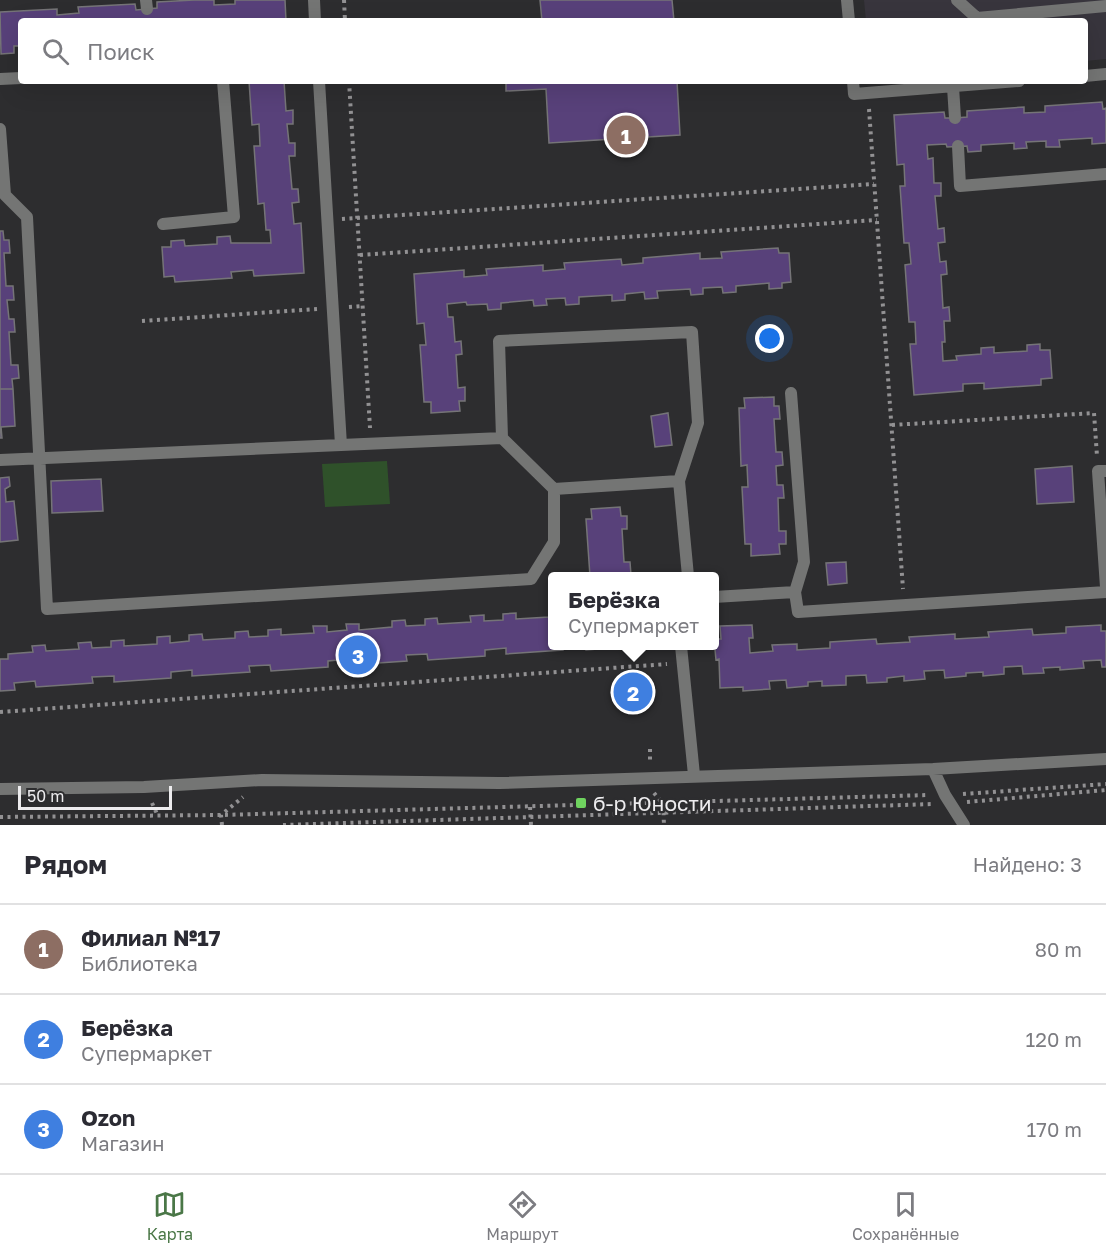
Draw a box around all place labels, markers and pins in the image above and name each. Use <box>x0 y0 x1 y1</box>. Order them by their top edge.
pin: 1 <box>606 112 646 158</box>
pin: 3 <box>338 632 378 678</box>
pin: 2 <box>614 670 652 714</box>
place label: б-р Юности <box>593 790 712 816</box>
marker: б-р Юности <box>574 796 588 810</box>

